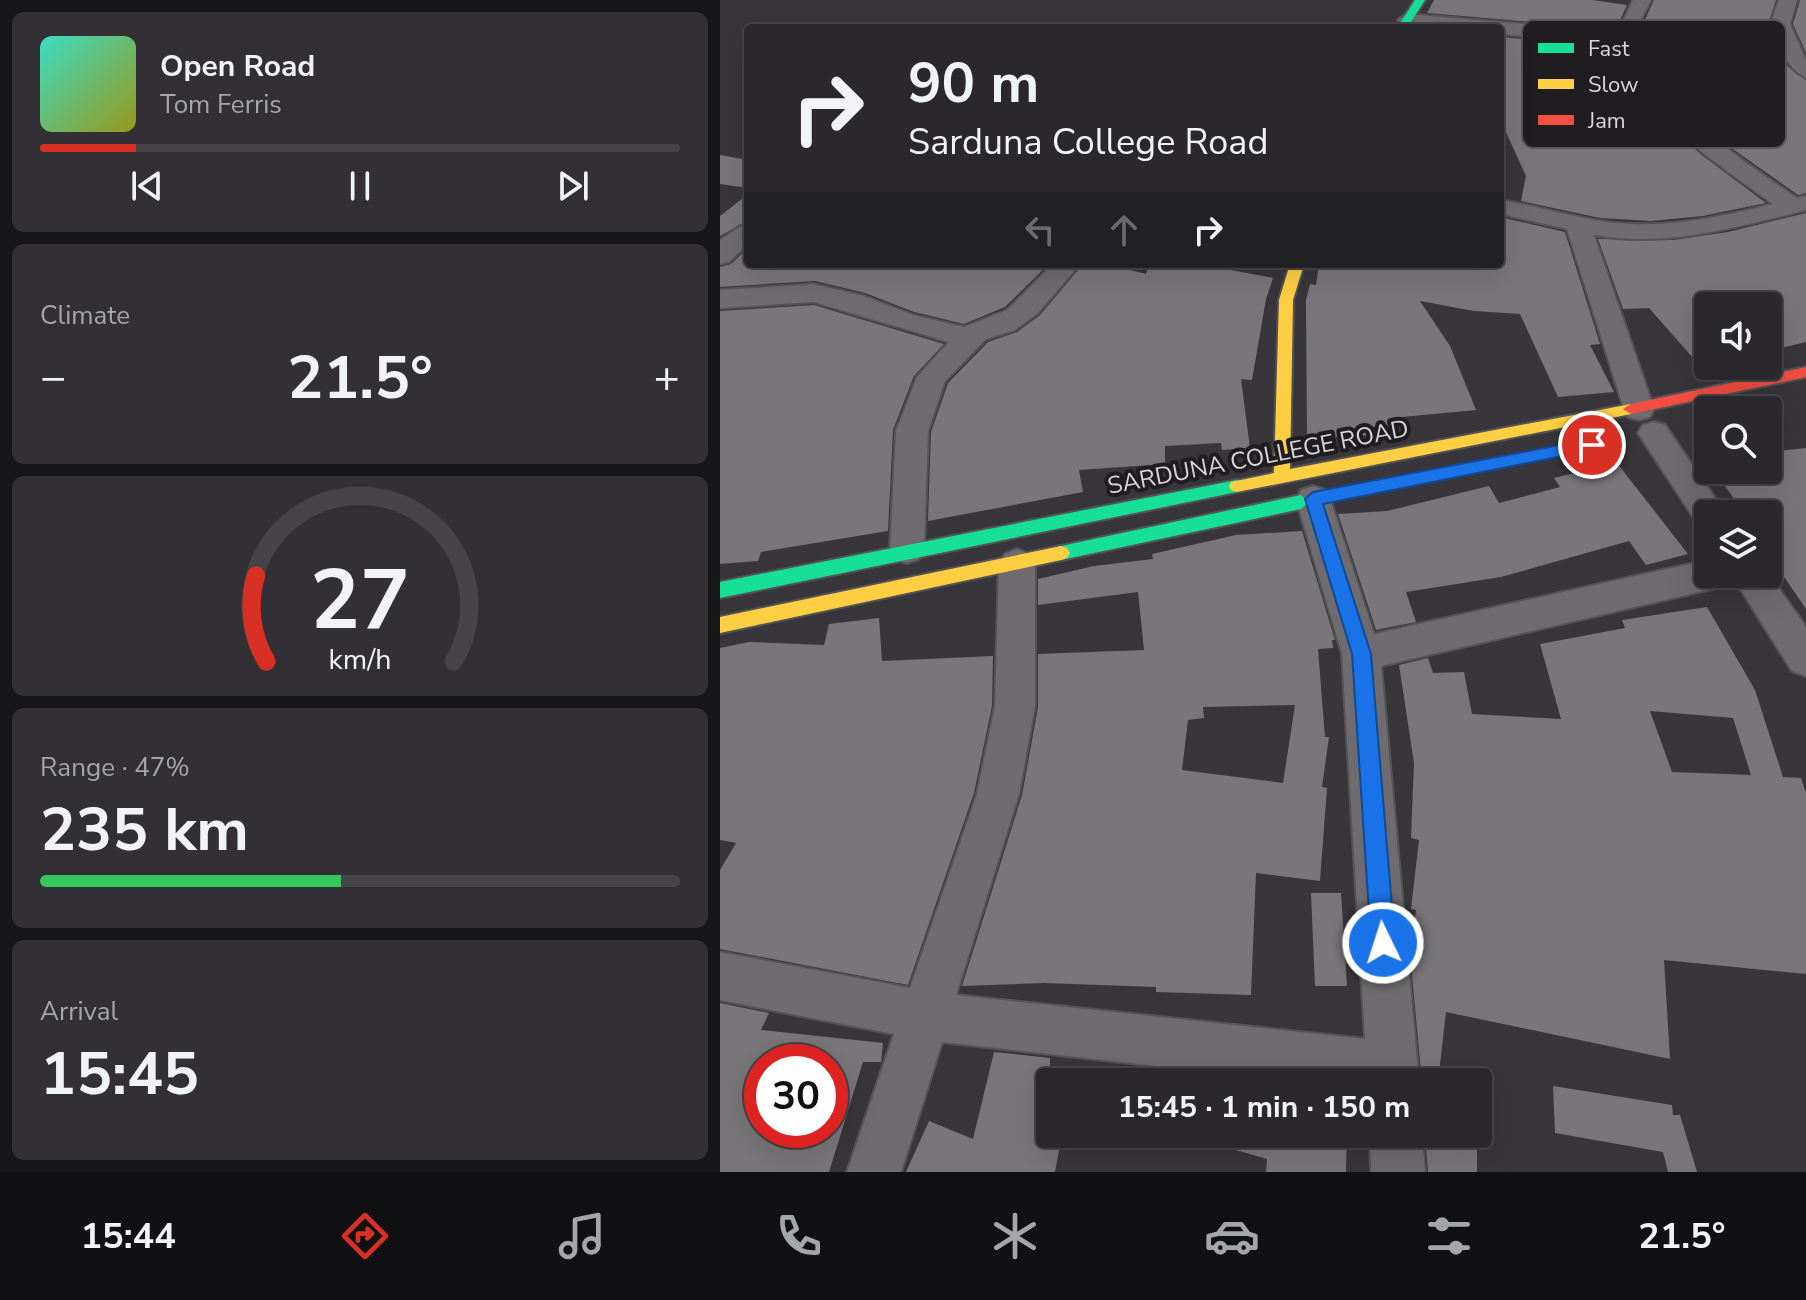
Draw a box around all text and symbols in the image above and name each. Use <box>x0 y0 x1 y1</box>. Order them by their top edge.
legend <box>1522 20 1786 148</box>
text: Fast <box>1588 34 1630 64</box>
text: 90 m <box>908 45 1039 122</box>
text: Open Road <box>160 46 315 87</box>
icon: right <box>776 56 880 160</box>
text: Slow <box>1588 70 1639 100</box>
text: Tom Ferris <box>160 87 282 122</box>
text: Jam <box>1587 106 1626 136</box>
text: Sarduna College Road <box>908 118 1268 167</box>
icon: previous <box>125 164 169 208</box>
icon: pause <box>338 164 382 208</box>
icon: next <box>551 164 595 208</box>
icon: left <box>1018 208 1062 252</box>
icon: ahead <box>1102 208 1146 252</box>
icon: right <box>1186 208 1230 252</box>
map controls <box>1694 292 1782 588</box>
button: sound <box>1694 292 1782 380</box>
text: Climate <box>40 298 130 333</box>
text: 21.5° <box>287 337 433 419</box>
text: − <box>40 348 66 408</box>
text: + <box>654 348 680 408</box>
button: search <box>1694 396 1782 484</box>
pin <box>1558 411 1626 479</box>
street label: SARDUNA COLLEGE ROAD <box>1105 412 1411 502</box>
icon: arrive <box>1570 423 1614 467</box>
button: layers <box>1694 500 1782 588</box>
text: 27 <box>310 544 410 657</box>
text: km/h <box>329 640 391 679</box>
text: Range · 47% <box>40 750 190 785</box>
text: 235 km <box>40 789 249 871</box>
position arrow <box>1341 901 1425 985</box>
text: Arrival <box>40 994 118 1029</box>
text: 15:45 <box>40 1033 199 1115</box>
speed limit sign: 30 <box>744 1044 848 1148</box>
text: 15:45 · 1 min · 150 m <box>1118 1087 1410 1128</box>
icon: directions <box>337 1208 393 1264</box>
icon: music <box>554 1208 610 1264</box>
icon: phone <box>771 1208 827 1264</box>
icon: climate <box>987 1208 1043 1264</box>
icon: car <box>1204 1208 1260 1264</box>
icon: filters <box>1421 1208 1477 1264</box>
text: 15:44 <box>80 1212 176 1261</box>
text: 21.5° <box>1638 1212 1726 1261</box>

